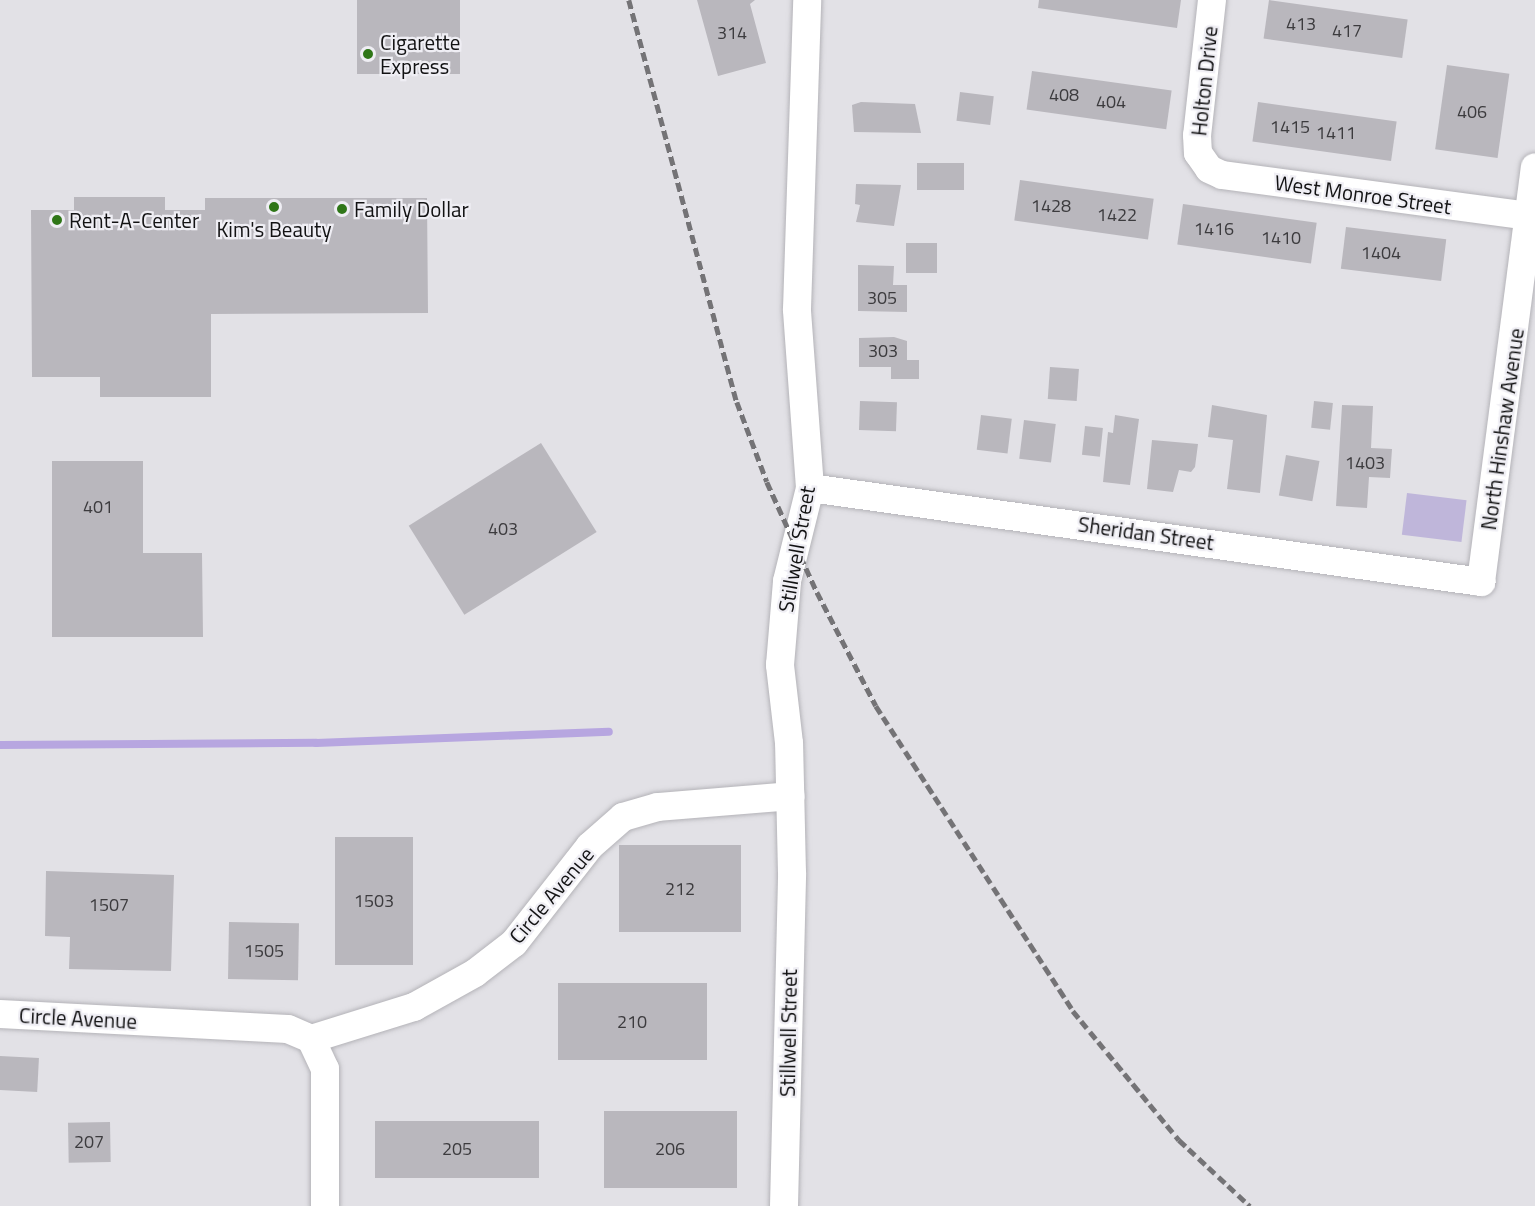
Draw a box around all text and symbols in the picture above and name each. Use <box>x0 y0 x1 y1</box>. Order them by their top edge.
house number: 413 <box>1286 13 1316 35</box>
house number: 417 <box>1332 20 1362 42</box>
house number: 314 <box>717 22 747 44</box>
street label: Holton Drive <box>1186 25 1222 137</box>
place label: Cigarette Express <box>380 29 460 79</box>
marker: Cigarette Express <box>361 47 375 61</box>
house number: 408 <box>1049 84 1079 106</box>
house number: 404 <box>1096 91 1126 113</box>
house number: 406 <box>1457 101 1487 123</box>
house number: 1415 <box>1270 116 1310 138</box>
house number: 1411 <box>1316 122 1356 144</box>
street label: West Monroe Street <box>1273 169 1453 219</box>
house number: 1428 <box>1031 195 1071 217</box>
place label: Family Dollar <box>354 196 469 222</box>
marker: Kim's Beauty <box>267 200 281 214</box>
marker: Family Dollar <box>335 202 349 216</box>
house number: 1422 <box>1097 204 1137 226</box>
place label: Rent-A-Center <box>69 207 199 233</box>
marker: Rent-A-Center <box>50 213 64 227</box>
place label: Kim's Beauty <box>216 216 332 242</box>
house number: 1416 <box>1194 218 1234 240</box>
house number: 1410 <box>1261 227 1301 249</box>
house number: 1404 <box>1361 242 1401 264</box>
house number: 305 <box>867 287 897 309</box>
street label: North Hinshaw Avenue <box>1475 326 1529 532</box>
house number: 303 <box>868 340 898 362</box>
house number: 1403 <box>1345 452 1385 474</box>
street label: Stillwell Street <box>772 484 820 614</box>
house number: 401 <box>83 496 113 518</box>
street label: Sheridan Street <box>1077 511 1215 555</box>
house number: 403 <box>488 518 518 540</box>
street label: Circle Avenue <box>503 842 599 948</box>
house number: 212 <box>665 878 695 900</box>
house number: 1503 <box>354 890 394 912</box>
house number: 1507 <box>89 894 129 916</box>
house number: 1505 <box>244 940 284 962</box>
street label: Stillwell Street <box>774 969 802 1097</box>
street label: Circle Avenue <box>18 1002 138 1034</box>
house number: 210 <box>617 1011 647 1033</box>
house number: 207 <box>74 1131 104 1153</box>
house number: 205 <box>442 1138 472 1160</box>
house number: 206 <box>655 1138 685 1160</box>

